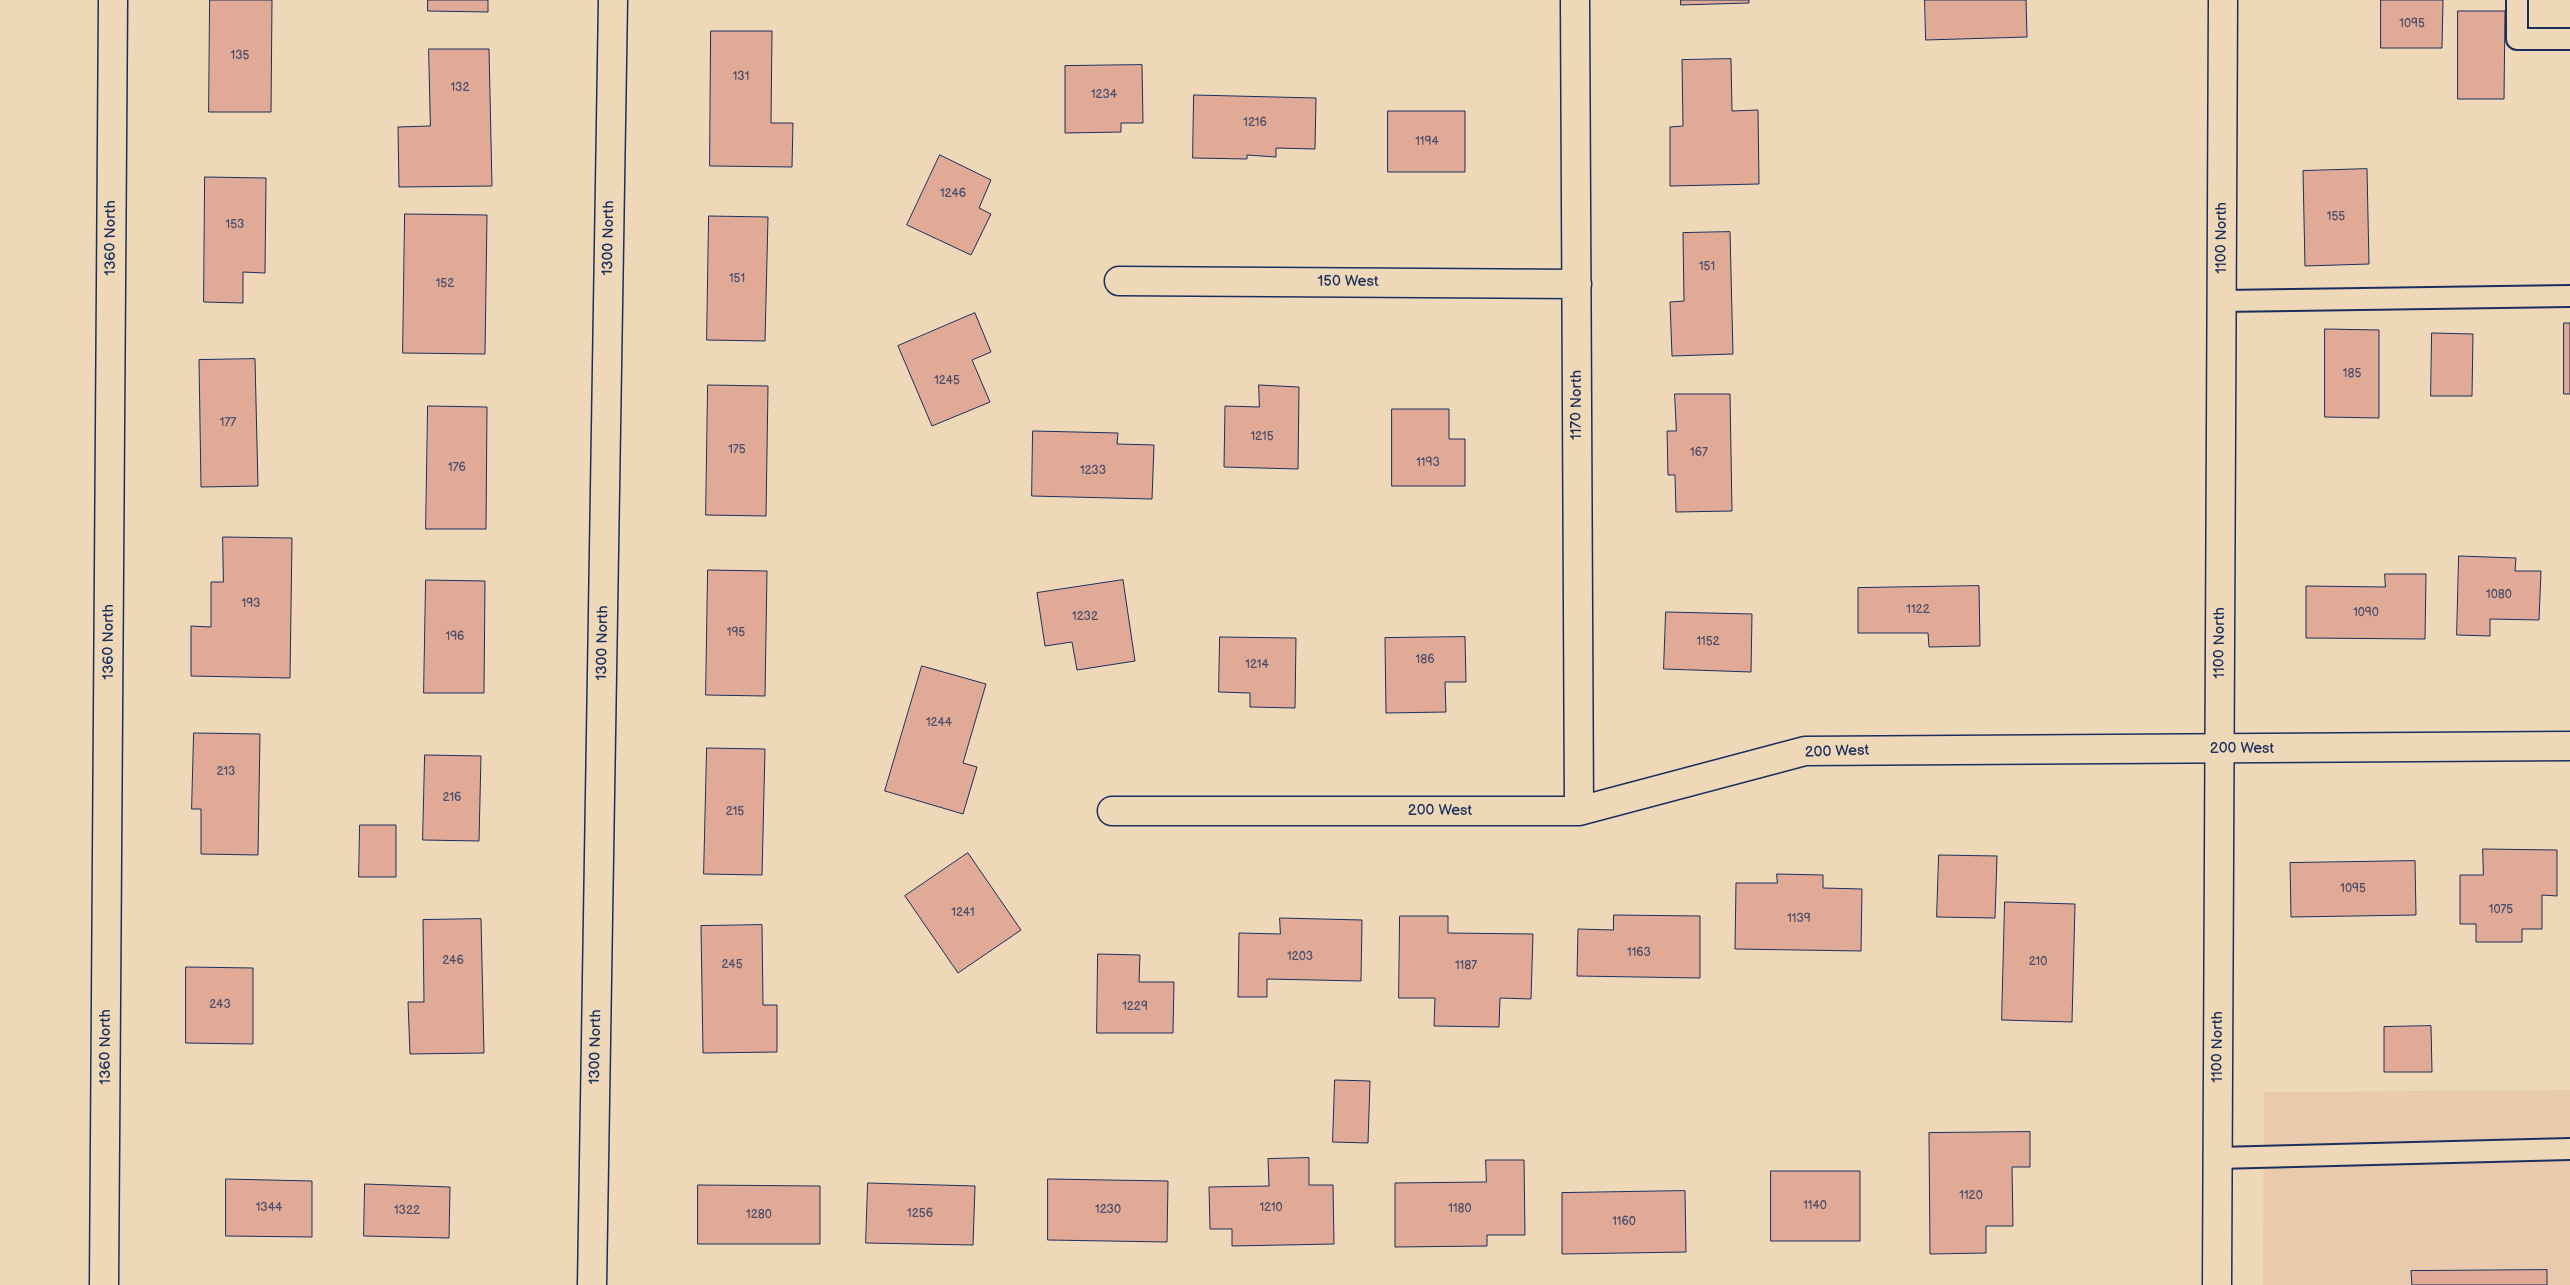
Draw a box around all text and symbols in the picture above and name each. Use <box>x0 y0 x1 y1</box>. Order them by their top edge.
house number: 1095 <box>2399 17 2425 31</box>
house number: 135 <box>231 49 249 63</box>
house number: 131 <box>733 70 749 84</box>
house number: 132 <box>450 81 470 95</box>
house number: 1234 <box>1091 88 1117 102</box>
house number: 1216 <box>1243 116 1267 130</box>
house number: 1194 <box>1415 135 1439 149</box>
house number: 1246 <box>940 187 966 201</box>
street label: 1360 North <box>102 200 120 276</box>
street label: 1300 North <box>599 200 619 276</box>
street label: 1100 North <box>2213 202 2231 274</box>
house number: 155 <box>2327 210 2345 224</box>
house number: 153 <box>226 218 244 232</box>
house number: 151 <box>1699 260 1715 274</box>
house number: 151 <box>729 272 745 286</box>
street label: 150 West <box>1317 273 1379 291</box>
house number: 152 <box>436 277 454 291</box>
house number: 185 <box>2343 367 2361 381</box>
street label: 1170 North <box>1568 370 1586 440</box>
house number: 1245 <box>934 374 960 388</box>
house number: 177 <box>220 416 236 430</box>
house number: 1215 <box>1250 430 1274 444</box>
house number: 175 <box>728 443 746 457</box>
house number: 167 <box>1690 446 1708 460</box>
house number: 1193 <box>1416 456 1440 470</box>
house number: 176 <box>448 461 466 475</box>
house number: 1233 <box>1080 464 1106 478</box>
house number: 1080 <box>2486 588 2512 602</box>
house number: 193 <box>242 597 260 611</box>
house number: 1122 <box>1906 603 1930 617</box>
street label: 1360 North <box>100 604 118 680</box>
street label: 1300 North <box>593 605 613 681</box>
house number: 1090 <box>2353 606 2379 620</box>
street label: 1100 North <box>2211 607 2229 679</box>
house number: 1232 <box>1072 610 1098 624</box>
house number: 195 <box>727 626 745 640</box>
house number: 196 <box>446 630 464 644</box>
house number: 1152 <box>1696 635 1720 649</box>
house number: 186 <box>1416 653 1434 667</box>
house number: 1214 <box>1245 658 1269 672</box>
house number: 1244 <box>926 716 952 730</box>
street label: 200 West <box>2210 740 2274 758</box>
street label: 200 West <box>1805 742 1869 762</box>
house number: 213 <box>217 765 235 779</box>
house number: 216 <box>443 791 461 805</box>
street label: 200 West <box>1408 802 1472 820</box>
house number: 215 <box>726 805 744 819</box>
house number: 1095 <box>2340 882 2366 896</box>
house number: 1075 <box>2489 903 2513 917</box>
house number: 1241 <box>951 906 975 920</box>
house number: 1139 <box>1787 912 1811 926</box>
house number: 1163 <box>1627 946 1651 960</box>
house number: 1203 <box>1287 950 1313 964</box>
house number: 246 <box>442 954 464 968</box>
house number: 210 <box>2029 955 2047 969</box>
house number: 245 <box>721 958 743 972</box>
house number: 1187 <box>1455 959 1477 973</box>
house number: 243 <box>209 998 231 1012</box>
house number: 1229 <box>1122 1000 1148 1014</box>
street label: 1360 North <box>97 1009 115 1085</box>
street label: 1300 North <box>586 1009 606 1085</box>
street label: 1100 North <box>2209 1011 2227 1083</box>
house number: 1120 <box>1959 1189 1983 1203</box>
house number: 1140 <box>1803 1199 1827 1213</box>
house number: 1344 <box>256 1201 282 1215</box>
house number: 1210 <box>1259 1201 1283 1215</box>
house number: 1180 <box>1448 1202 1472 1216</box>
house number: 1230 <box>1095 1203 1121 1217</box>
house number: 1322 <box>394 1204 420 1218</box>
house number: 1256 <box>907 1207 933 1221</box>
house number: 1280 <box>746 1208 772 1222</box>
house number: 1160 <box>1612 1215 1636 1229</box>

